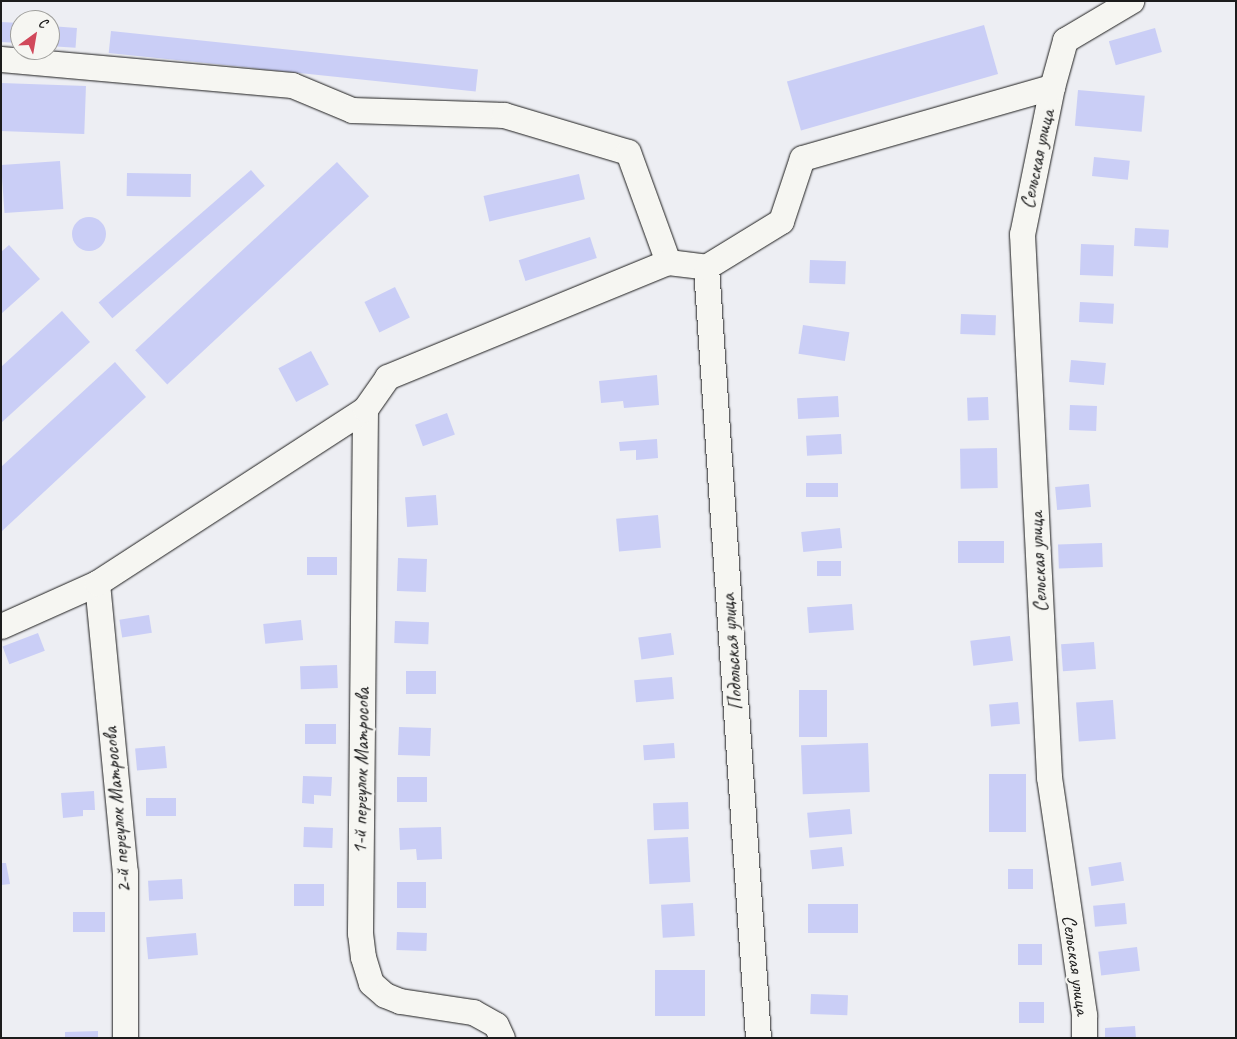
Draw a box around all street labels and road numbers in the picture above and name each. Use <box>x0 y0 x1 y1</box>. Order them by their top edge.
street label: Сельская улица <box>1015 107 1059 211</box>
street label: Сельская улица <box>1023 511 1053 613</box>
street label: Подольская улица <box>716 592 748 712</box>
street label: 1-й переулок Матросова <box>348 688 374 854</box>
street label: 2-й переулок Матросова <box>98 726 136 894</box>
street label: Сельская улица <box>1057 913 1095 1017</box>

